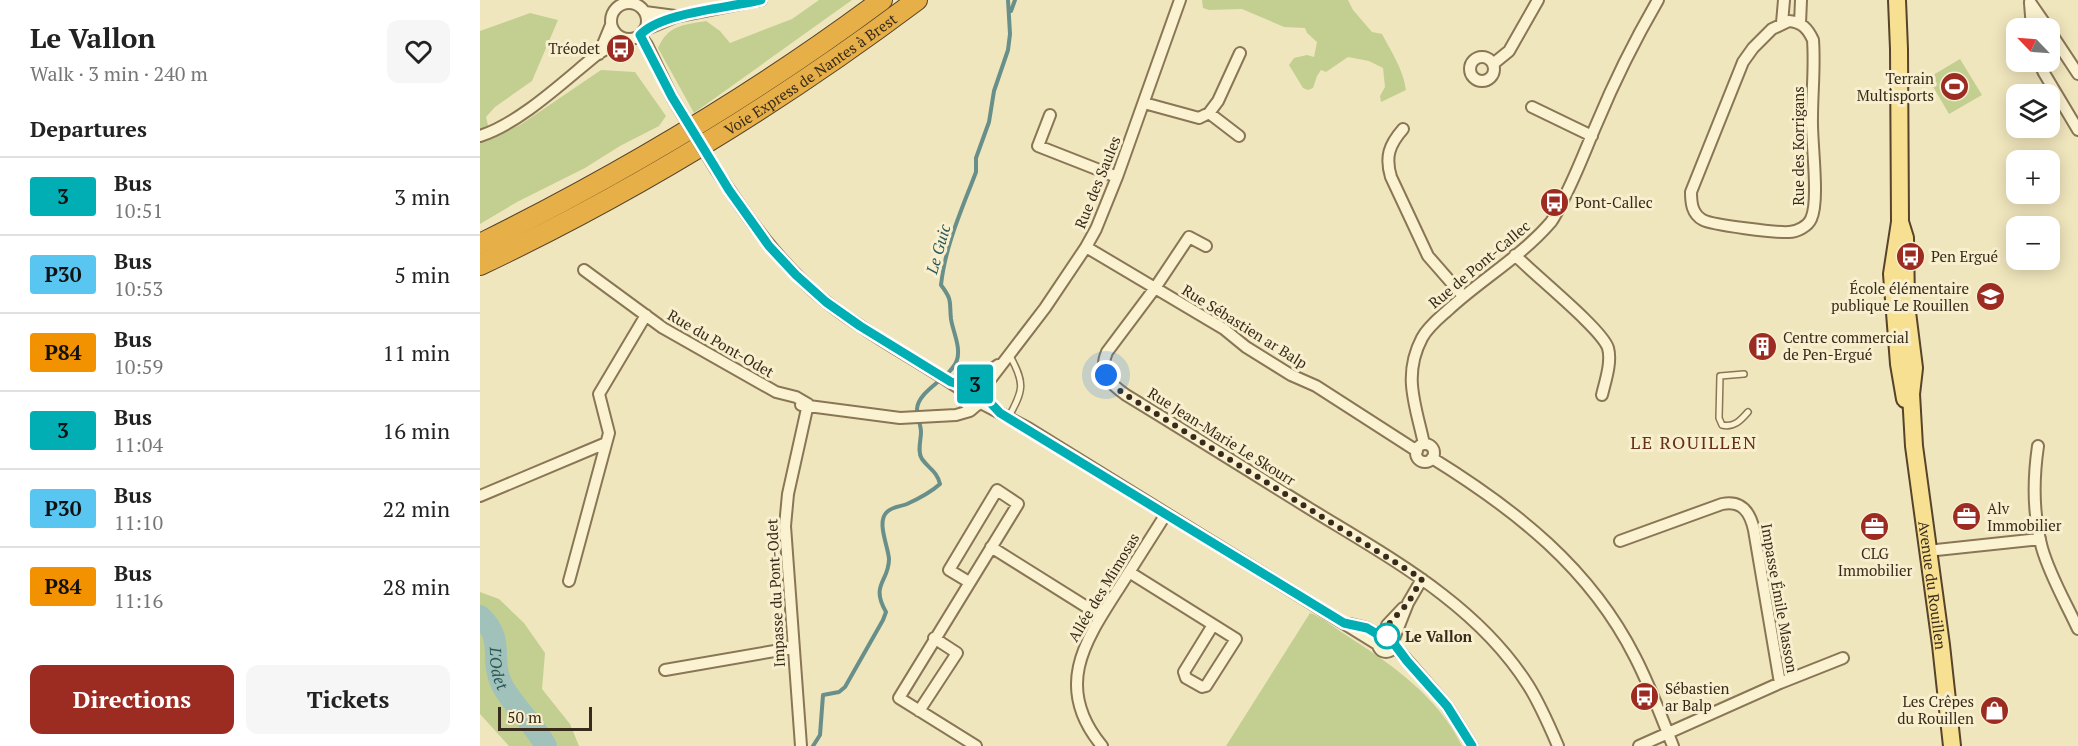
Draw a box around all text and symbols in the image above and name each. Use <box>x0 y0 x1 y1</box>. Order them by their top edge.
street label: Voie Express de Nantes à Brest <box>720 8 901 139</box>
north arrow <box>2006 18 2060 72</box>
map controls <box>2006 18 2060 270</box>
text: Le Vallon <box>30 19 155 56</box>
button: heart <box>387 20 450 83</box>
bus stop icon: Tréodet <box>605 32 637 64</box>
place label: Tréodet <box>548 38 600 58</box>
text: Walk · 3 min · 240 m <box>30 60 208 87</box>
place label: Terrain Multisports <box>1857 68 1934 105</box>
sports icon: Terrain Multisports <box>1939 71 1971 103</box>
button: layers <box>2006 84 2060 138</box>
street label: Rue des Korrigans <box>1788 86 1808 206</box>
text: Departures <box>30 114 147 143</box>
street label: Rue des Saules <box>1069 133 1125 231</box>
button: + <box>2006 150 2060 204</box>
text: Bus <box>114 168 152 197</box>
text: 3 <box>57 182 69 210</box>
text: 3 min <box>394 182 450 211</box>
bus stop icon: Pont-Callec <box>1538 186 1570 218</box>
place label: Pont-Callec <box>1575 192 1653 212</box>
text: 10:51 <box>114 197 163 224</box>
street label: Rue de Pont-Callec <box>1424 216 1534 312</box>
button: − <box>2006 216 2060 270</box>
water label: Le Guic <box>920 222 956 277</box>
bus stop icon: Pen Ergué <box>1894 240 1926 272</box>
text: Bus <box>114 246 152 275</box>
place label: Pen Ergué <box>1931 246 1998 266</box>
text: P30 <box>44 260 82 288</box>
text: 5 min <box>394 260 450 289</box>
text: 10:53 <box>114 275 163 302</box>
place label: École élémentaire publique Le Rouillen <box>1831 278 1969 315</box>
street label: Rue Sébastien ar Balp <box>1179 279 1311 373</box>
school or university icon: École élémentaire publique Le Rouillen <box>1974 281 2006 313</box>
street label: Rue du Pont-Odet <box>664 304 778 382</box>
text: Bus <box>114 324 152 353</box>
place label: Centre commercial de Pen-Ergué <box>1783 327 1909 364</box>
building icon: Centre commercial de Pen-Ergué <box>1746 330 1778 362</box>
text: P84 <box>44 338 82 366</box>
text: 11 min <box>383 338 450 367</box>
text: 10:59 <box>114 353 163 380</box>
your location <box>1091 360 1121 390</box>
line badge: 3 <box>956 364 994 404</box>
text: 3 <box>969 370 981 398</box>
street label: Rue Jean-Marie Le Skourr <box>1144 382 1300 490</box>
text: Bus <box>114 402 152 431</box>
text: 3 <box>57 416 69 444</box>
text: 16 min <box>383 416 450 445</box>
district label: LE ROUILLEN <box>1630 430 1758 454</box>
text: 11:04 <box>114 431 163 458</box>
text: Bus <box>114 480 152 509</box>
text: P30 <box>44 494 82 522</box>
text: 22 min <box>383 494 450 523</box>
place label: Alv Immobilier <box>1987 498 2062 535</box>
office icon: Alv Immobilier <box>1950 501 1982 533</box>
text: 11:10 <box>114 509 163 536</box>
office icon: CLG Immobilier <box>1859 510 1891 542</box>
street label: Impasse du Pont-Odet <box>761 518 789 668</box>
street label: Avenue du Rouillen <box>1914 520 1951 651</box>
street label: Impasse Émile Masson <box>1757 522 1803 674</box>
street label: Allée des Mimosas <box>1063 529 1143 645</box>
place label: CLG Immobilier <box>1838 543 1912 580</box>
text: Bus <box>114 558 152 587</box>
text: P84 <box>44 572 82 600</box>
text: 28 min <box>383 572 450 601</box>
text: 11:16 <box>114 587 163 614</box>
marker: Le Vallon <box>1374 623 1400 649</box>
place label: Le Vallon <box>1405 626 1473 646</box>
water label: L'Odet <box>485 645 514 694</box>
button: Directions <box>30 665 234 734</box>
button: Tickets <box>246 665 450 734</box>
place label: Sébastien ar Balp <box>1665 678 1729 715</box>
bus stop icon: Sébastien ar Balp <box>1628 681 1660 713</box>
place label: Les Crêpes du Rouillen <box>1897 691 1974 728</box>
shop icon: Les Crêpes du Rouillen <box>1979 694 2011 726</box>
scale bar <box>498 704 592 732</box>
text: 50 m <box>507 706 542 728</box>

